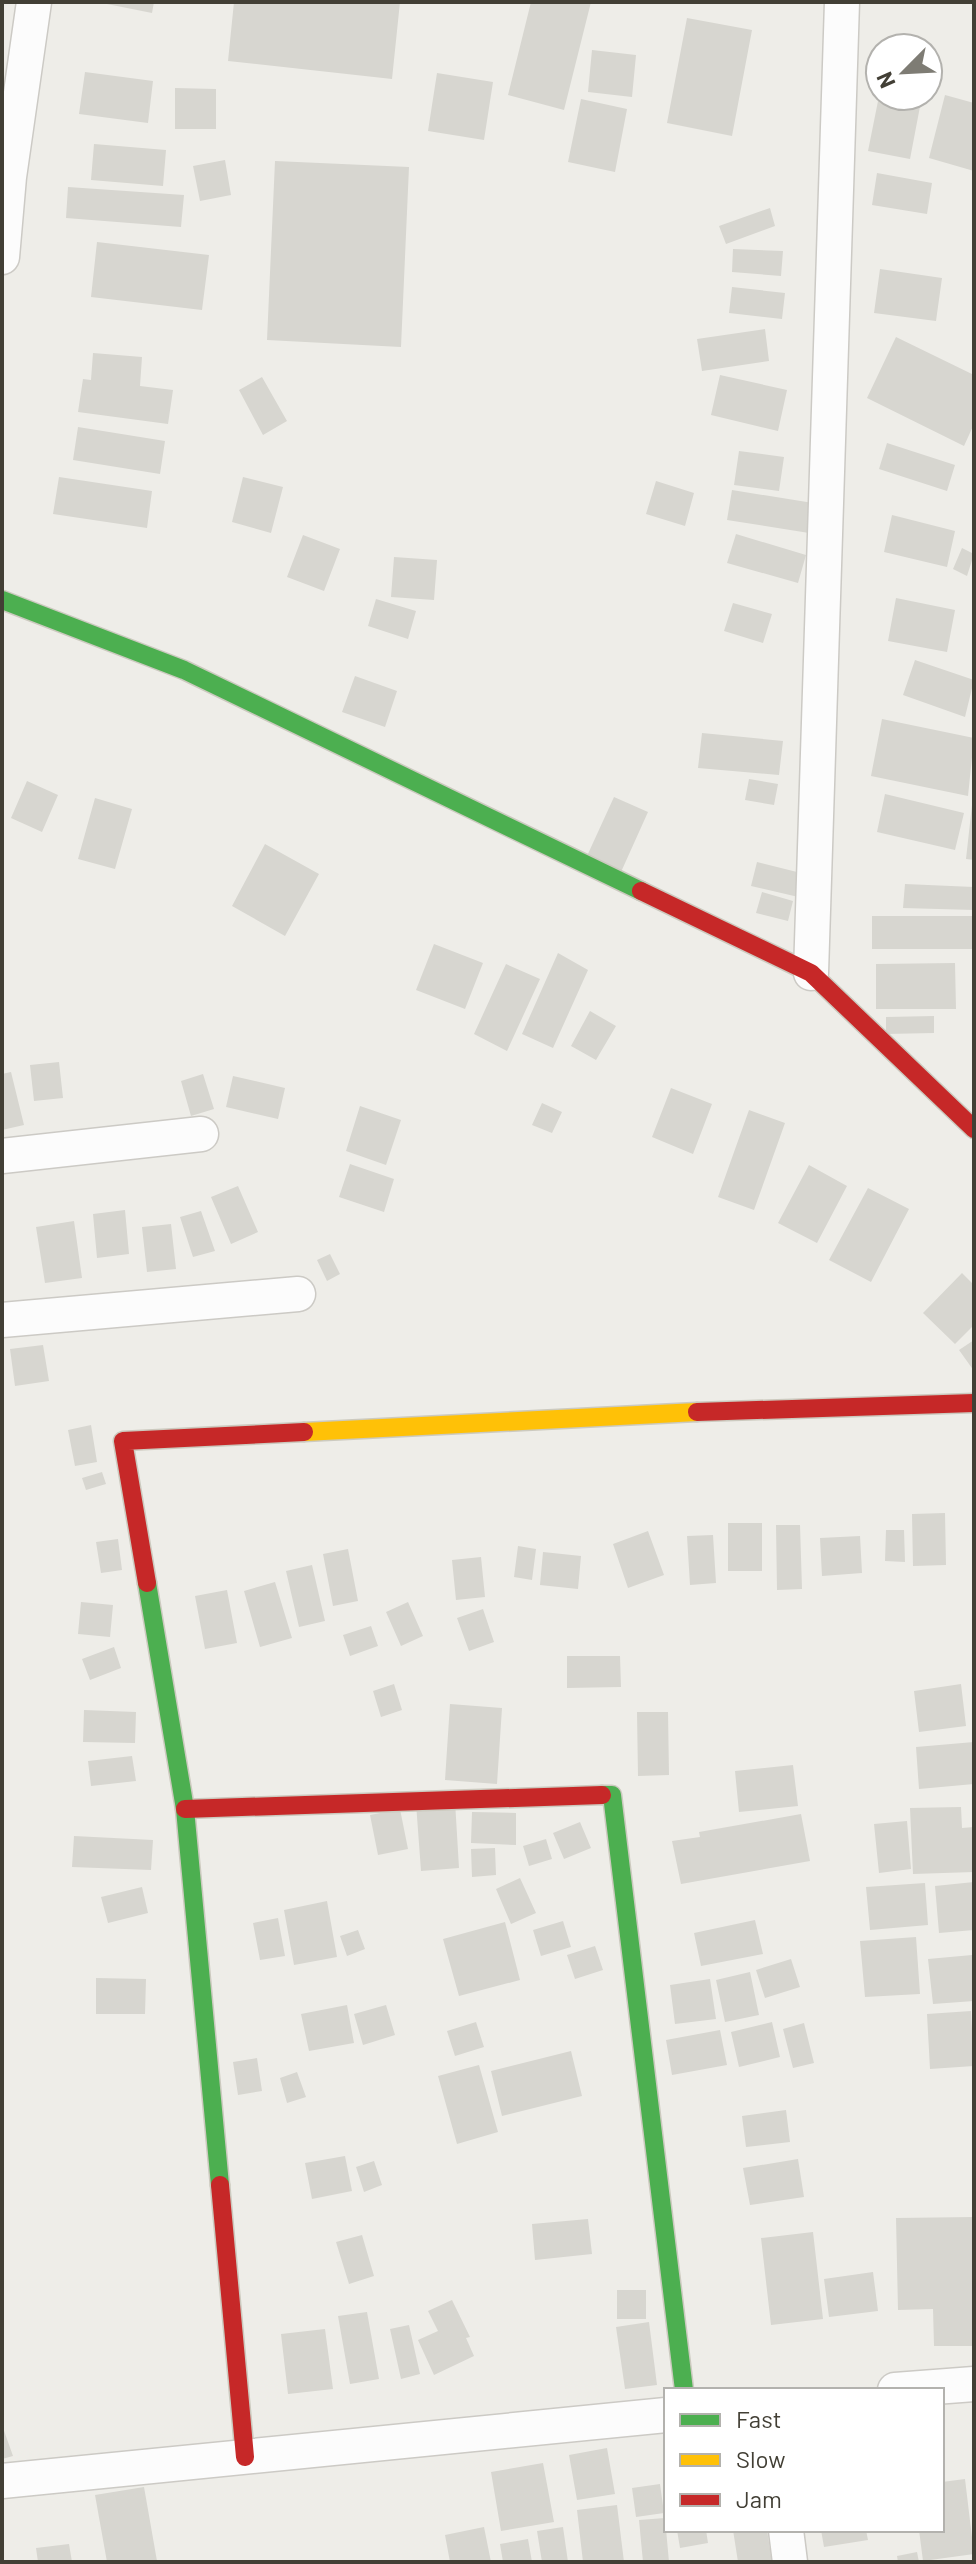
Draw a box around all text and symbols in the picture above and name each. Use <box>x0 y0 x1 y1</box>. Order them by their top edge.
north arrow <box>864 32 944 112</box>
text: N <box>870 69 900 93</box>
legend <box>664 2388 944 2532</box>
text: Fast <box>736 2404 781 2433</box>
text: Slow <box>736 2444 785 2473</box>
text: Jam <box>736 2484 782 2513</box>

